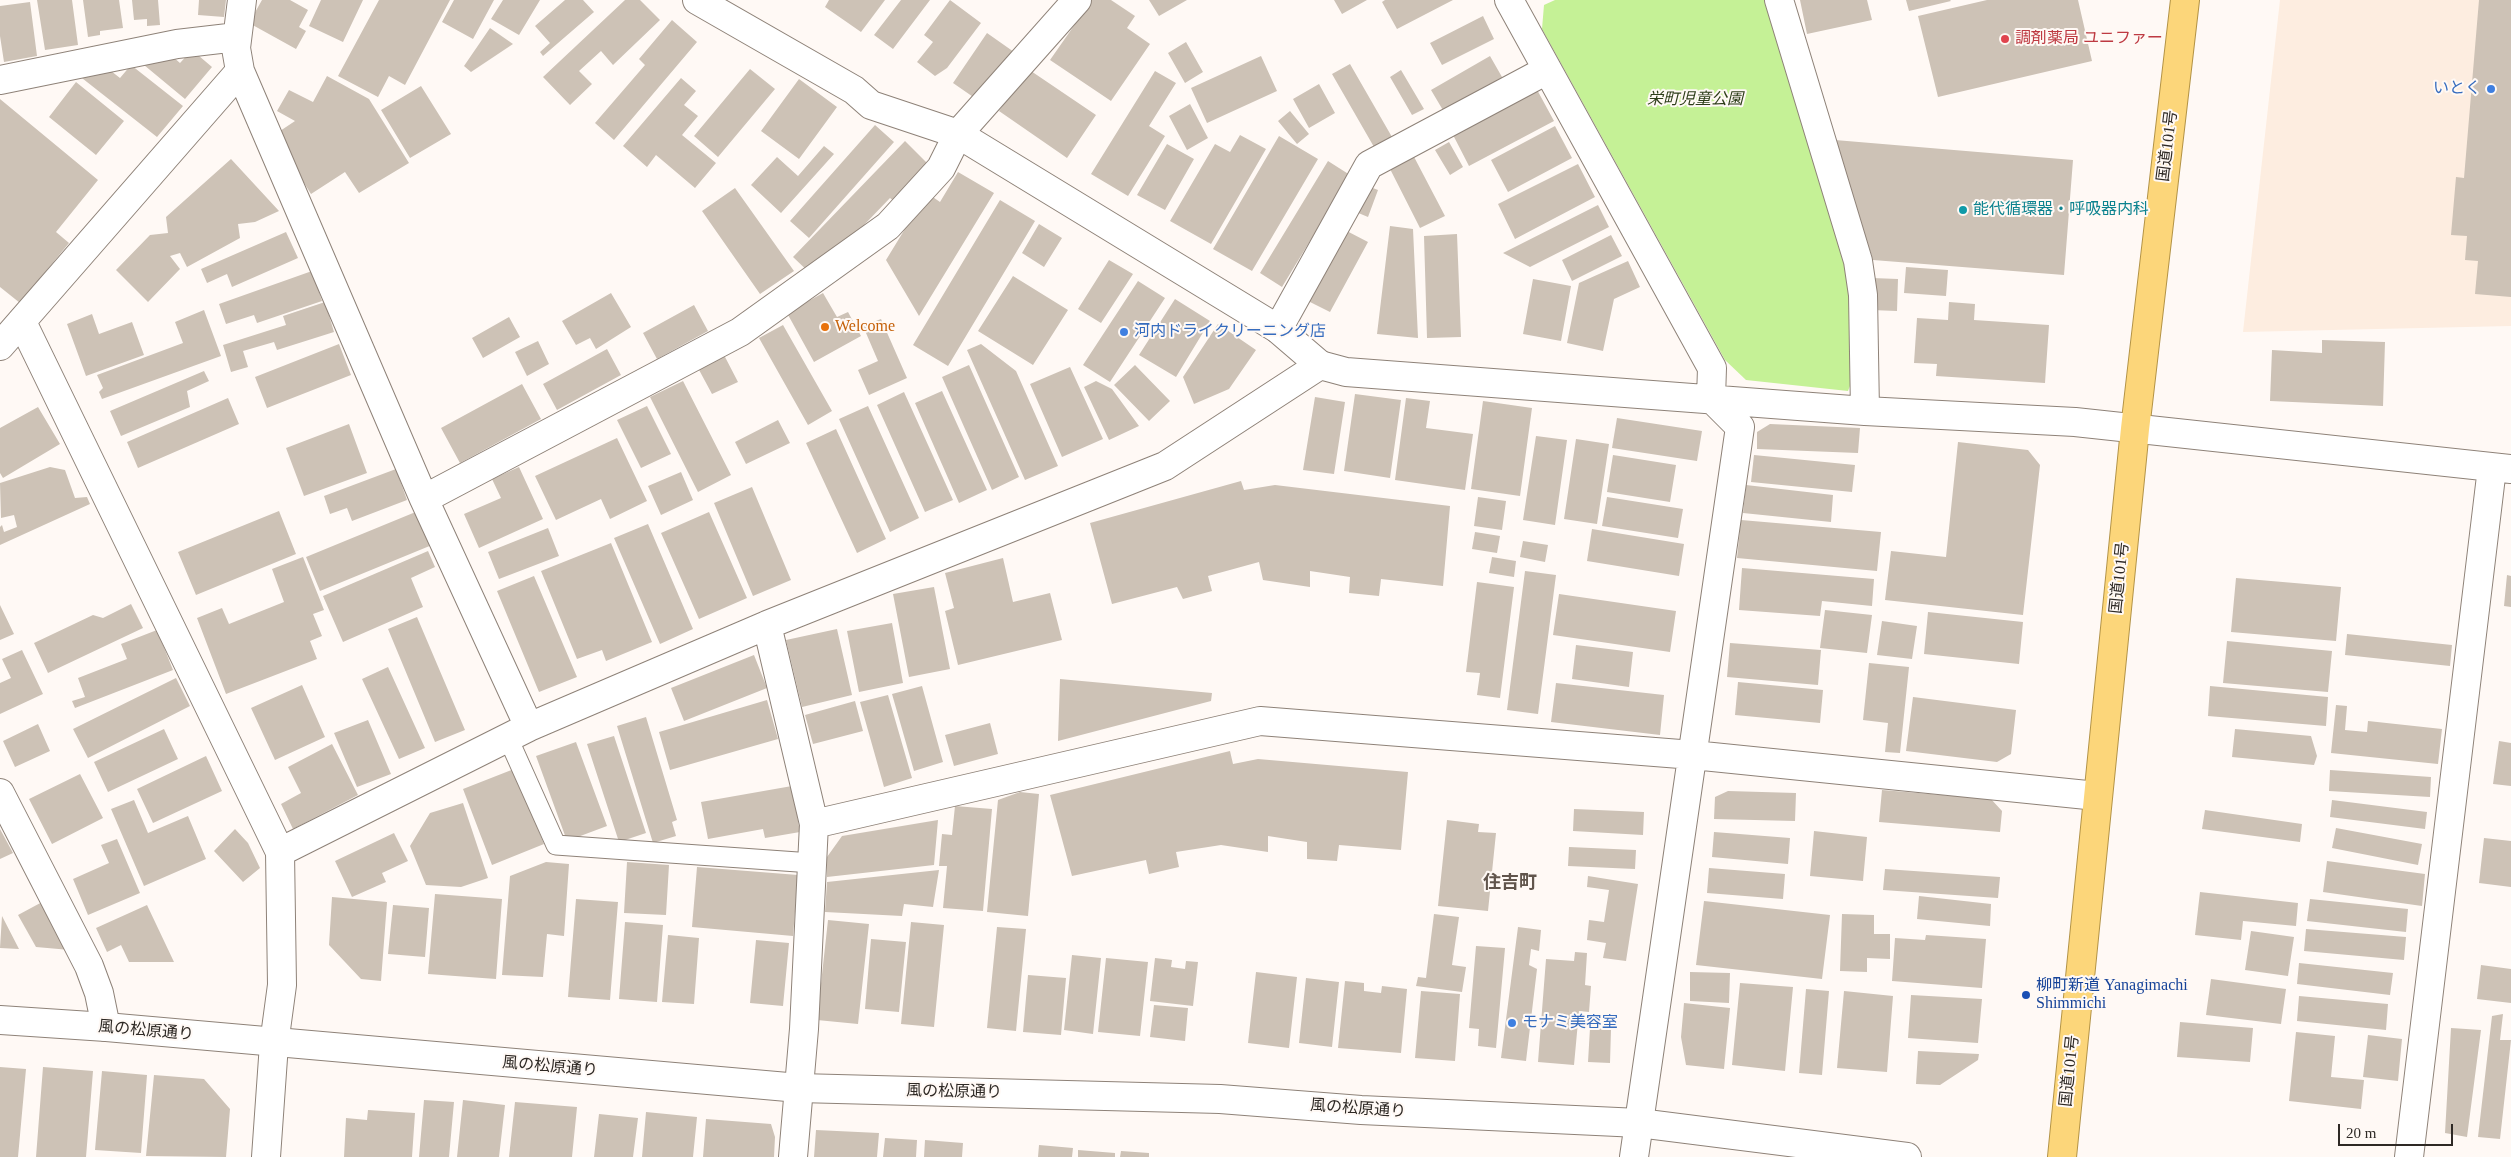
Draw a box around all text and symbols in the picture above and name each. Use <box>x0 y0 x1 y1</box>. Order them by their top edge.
place label: 調剤薬局 ユニファー <box>2015 29 2163 49</box>
marker: 調剤薬局 ユニファー <box>1999 33 2011 45</box>
place label: いとく <box>2433 79 2481 99</box>
marker: いとく <box>2485 83 2497 95</box>
park label: 栄町児童公園 <box>1647 90 1743 110</box>
street label: 国道101号 <box>2154 109 2182 183</box>
place label: 能代循環器・呼吸器内科 <box>1973 200 2149 220</box>
marker: 能代循環器・呼吸器内科 <box>1957 204 1969 216</box>
place label: Welcome <box>835 317 895 337</box>
marker: Welcome <box>819 321 831 333</box>
place label: 河内ドライクリーニング店 <box>1134 322 1326 342</box>
marker: 河内ドライクリーニング店 <box>1118 326 1130 338</box>
street label: 国道101号 <box>2107 541 2133 615</box>
district label: 住吉町 <box>1483 872 1537 894</box>
place label: 柳町新道 Yanagimachi Shimmichi <box>2036 976 2188 1014</box>
marker: 柳町新道 Yanagimachi Shimmichi <box>2020 989 2032 1001</box>
place label: モナミ美容室 <box>1522 1013 1618 1033</box>
street label: 風の松原通り <box>97 1017 195 1045</box>
marker: モナミ美容室 <box>1506 1017 1518 1029</box>
street label: 国道101号 <box>2057 1034 2083 1108</box>
street label: 風の松原通り <box>501 1053 599 1081</box>
street label: 風の松原通り <box>906 1082 1002 1102</box>
street label: 風の松原通り <box>1309 1096 1407 1122</box>
scale bar <box>2341 1114 2456 1146</box>
text: 20 m <box>2346 1125 2376 1141</box>

